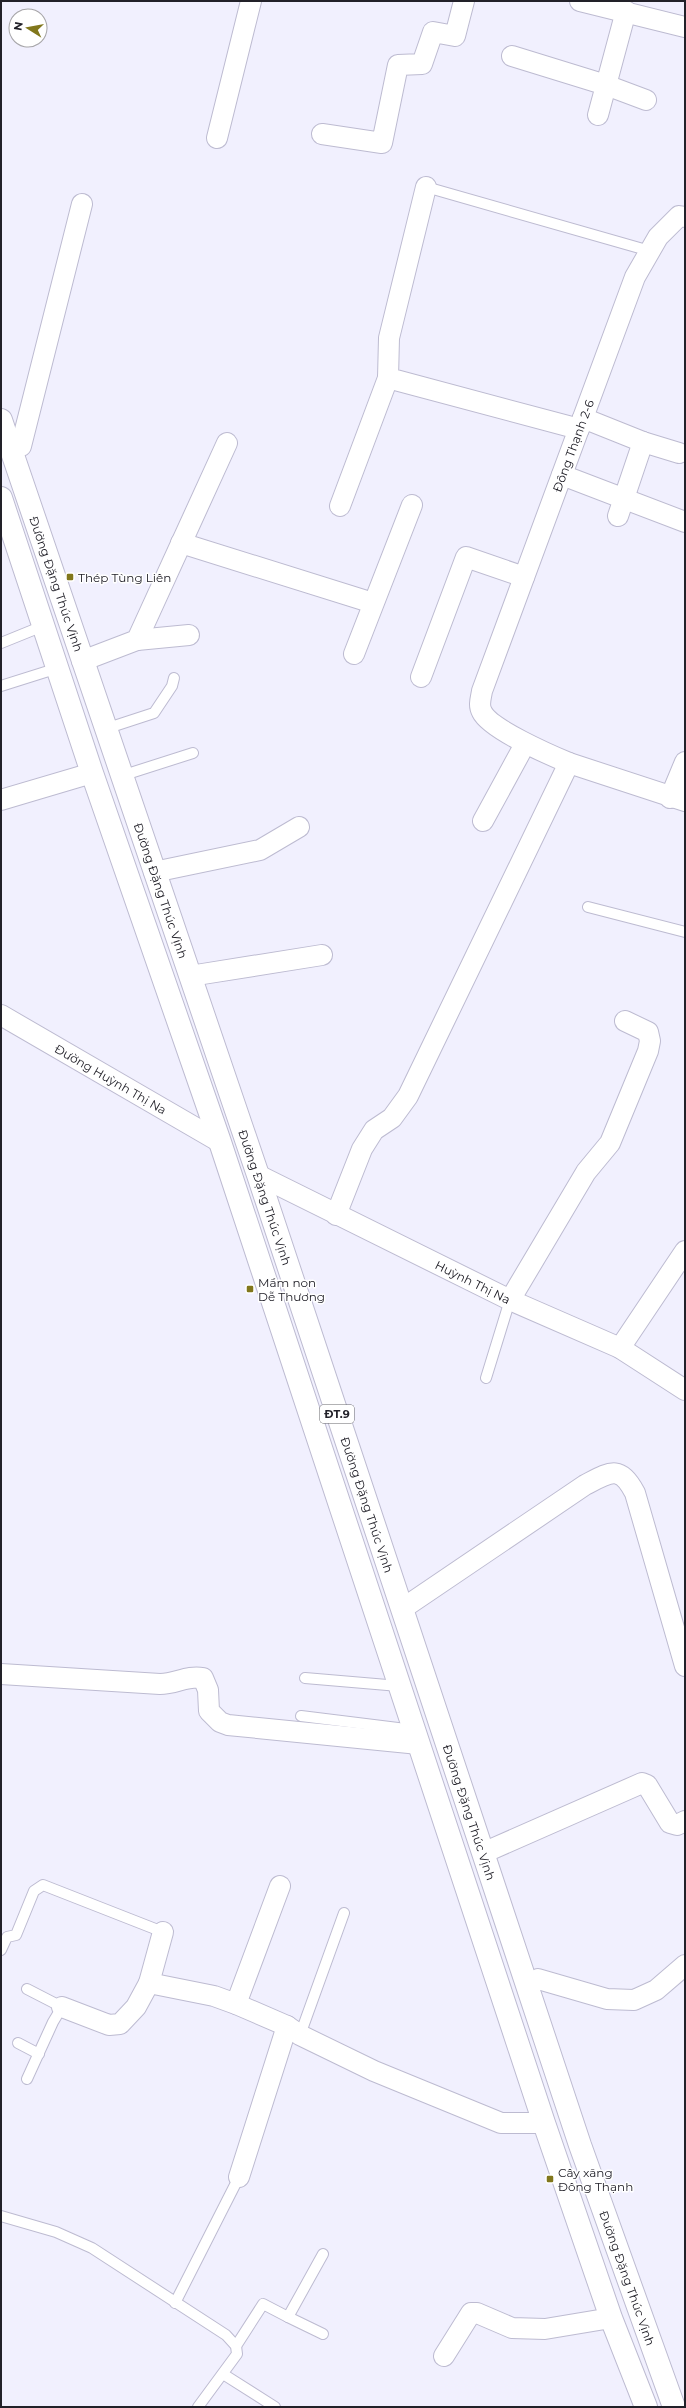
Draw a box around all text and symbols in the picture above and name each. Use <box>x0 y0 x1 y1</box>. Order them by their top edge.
north arrow <box>8 8 48 48</box>
text: N <box>10 20 26 32</box>
street label: Đông Thạnh 2-6 <box>549 397 597 494</box>
street label: Đường Đặng Thúc Vịnh <box>27 514 87 653</box>
place label: Thép Tùng Liên <box>78 570 171 585</box>
marker: Thép Tùng Liên <box>65 572 75 582</box>
street label: Đường Đặng Thúc Vịnh <box>131 821 191 960</box>
street label: Đường Huỳnh Thị Na <box>52 1040 170 1117</box>
street label: Đường Đặng Thúc Vịnh <box>236 1128 295 1267</box>
street label: Huỳnh Thị Na <box>433 1257 513 1307</box>
place label: Mầm non Dễ Thương <box>258 1275 325 1304</box>
marker: Mầm non Dễ Thương <box>245 1284 255 1294</box>
road number: ĐT.9 <box>320 1405 354 1423</box>
street label: Đường Đặng Thúc Vịnh <box>338 1435 397 1575</box>
street label: Đường Đặng Thúc Vịnh <box>440 1742 499 1882</box>
place label: Cây xăng Đông Thạnh <box>558 2165 633 2194</box>
marker: Cây xăng Đông Thạnh <box>545 2174 555 2184</box>
street label: Đường Đặng Thúc Vịnh <box>597 2209 659 2348</box>

